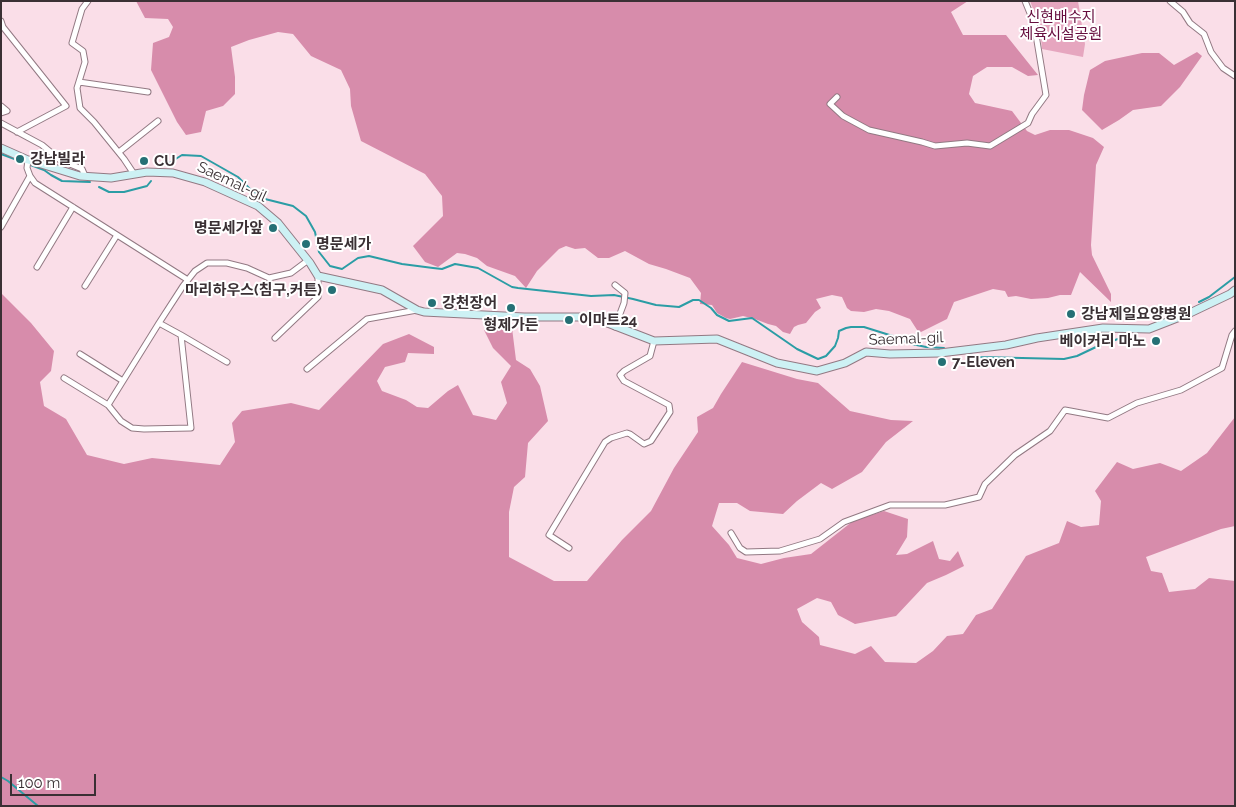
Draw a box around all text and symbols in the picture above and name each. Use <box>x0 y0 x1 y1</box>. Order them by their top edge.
park label: 신현배수지 체육시설공원 <box>1020 8 1102 43</box>
place label: 강남빌라 <box>30 150 85 168</box>
place label: CU <box>154 152 176 170</box>
marker: 강남빌라 <box>14 153 26 165</box>
marker: CU <box>138 155 150 167</box>
street label: Saemal-gil <box>194 158 270 206</box>
place label: 명문세가앞 <box>194 219 263 237</box>
marker: 명문세가앞 <box>267 222 279 234</box>
place label: 명문세가 <box>316 235 371 253</box>
marker: 명문세가 <box>300 238 312 250</box>
place label: 마리하우스(침구,커튼) <box>185 281 322 299</box>
marker: 마리하우스(침구,커튼) <box>326 284 338 296</box>
place label: 강천장어 <box>442 294 497 312</box>
marker: 강천장어 <box>426 297 438 309</box>
marker: 형제가든 <box>505 302 517 314</box>
place label: 강남제일요양병원 <box>1081 305 1191 323</box>
marker: 강남제일요양병원 <box>1065 308 1077 320</box>
place label: 이마트24 <box>579 311 637 329</box>
marker: 이마트24 <box>563 314 575 326</box>
place label: 형제가든 <box>483 316 539 334</box>
street label: Saemal-gil <box>868 329 944 349</box>
place label: 베이커리 마노 <box>1060 332 1146 350</box>
marker: 베이커리 마노 <box>1150 335 1162 347</box>
place label: 7-Eleven <box>952 353 1015 371</box>
marker: 7-Eleven <box>936 356 948 368</box>
scale bar <box>12 764 99 796</box>
text: 100 m <box>18 774 60 792</box>

